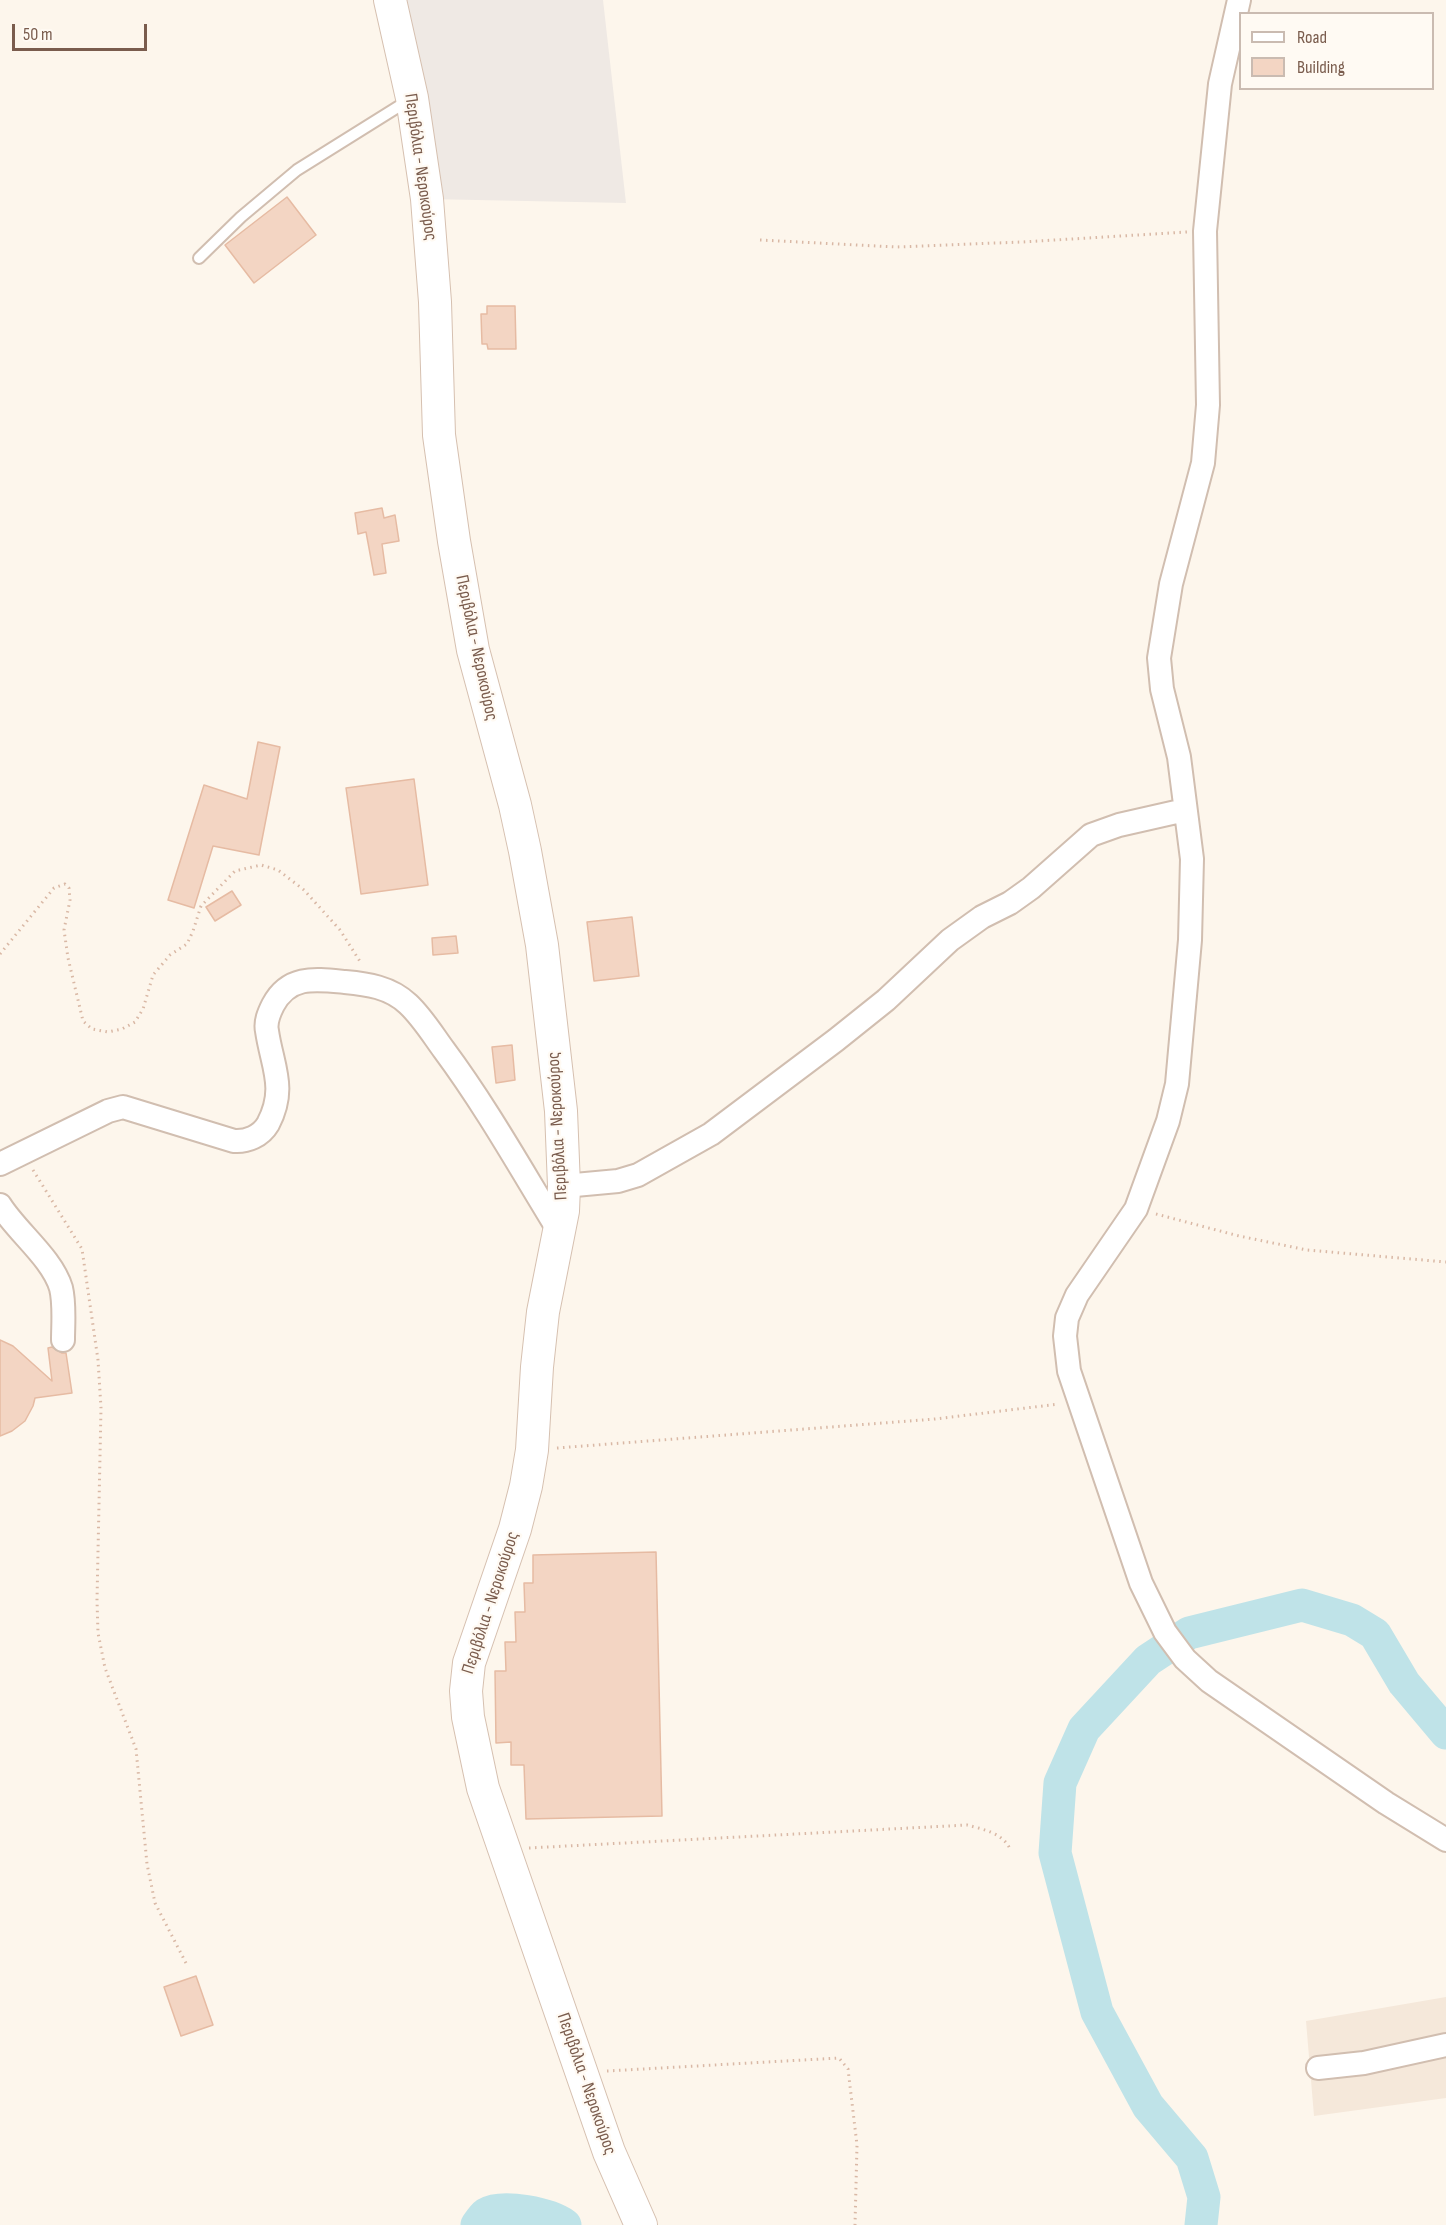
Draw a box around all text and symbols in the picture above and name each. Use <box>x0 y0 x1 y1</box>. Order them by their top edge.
scale bar <box>15 12 150 50</box>
legend <box>1239 12 1434 90</box>
text: 50 m <box>23 24 53 45</box>
text: Road <box>1297 27 1327 48</box>
text: Building <box>1297 57 1345 78</box>
street label: Περιβόλια - Νεροκούρος <box>399 92 441 242</box>
street label: Περιβόλια - Νεροκούρος <box>450 573 502 723</box>
street label: Περιβόλια - Νεροκούρος <box>543 1051 573 1201</box>
street label: Περιβόλια - Νεροκούρος <box>458 1529 524 1677</box>
street label: Περιβόλια - Νεροκούρος <box>552 2010 620 2158</box>

